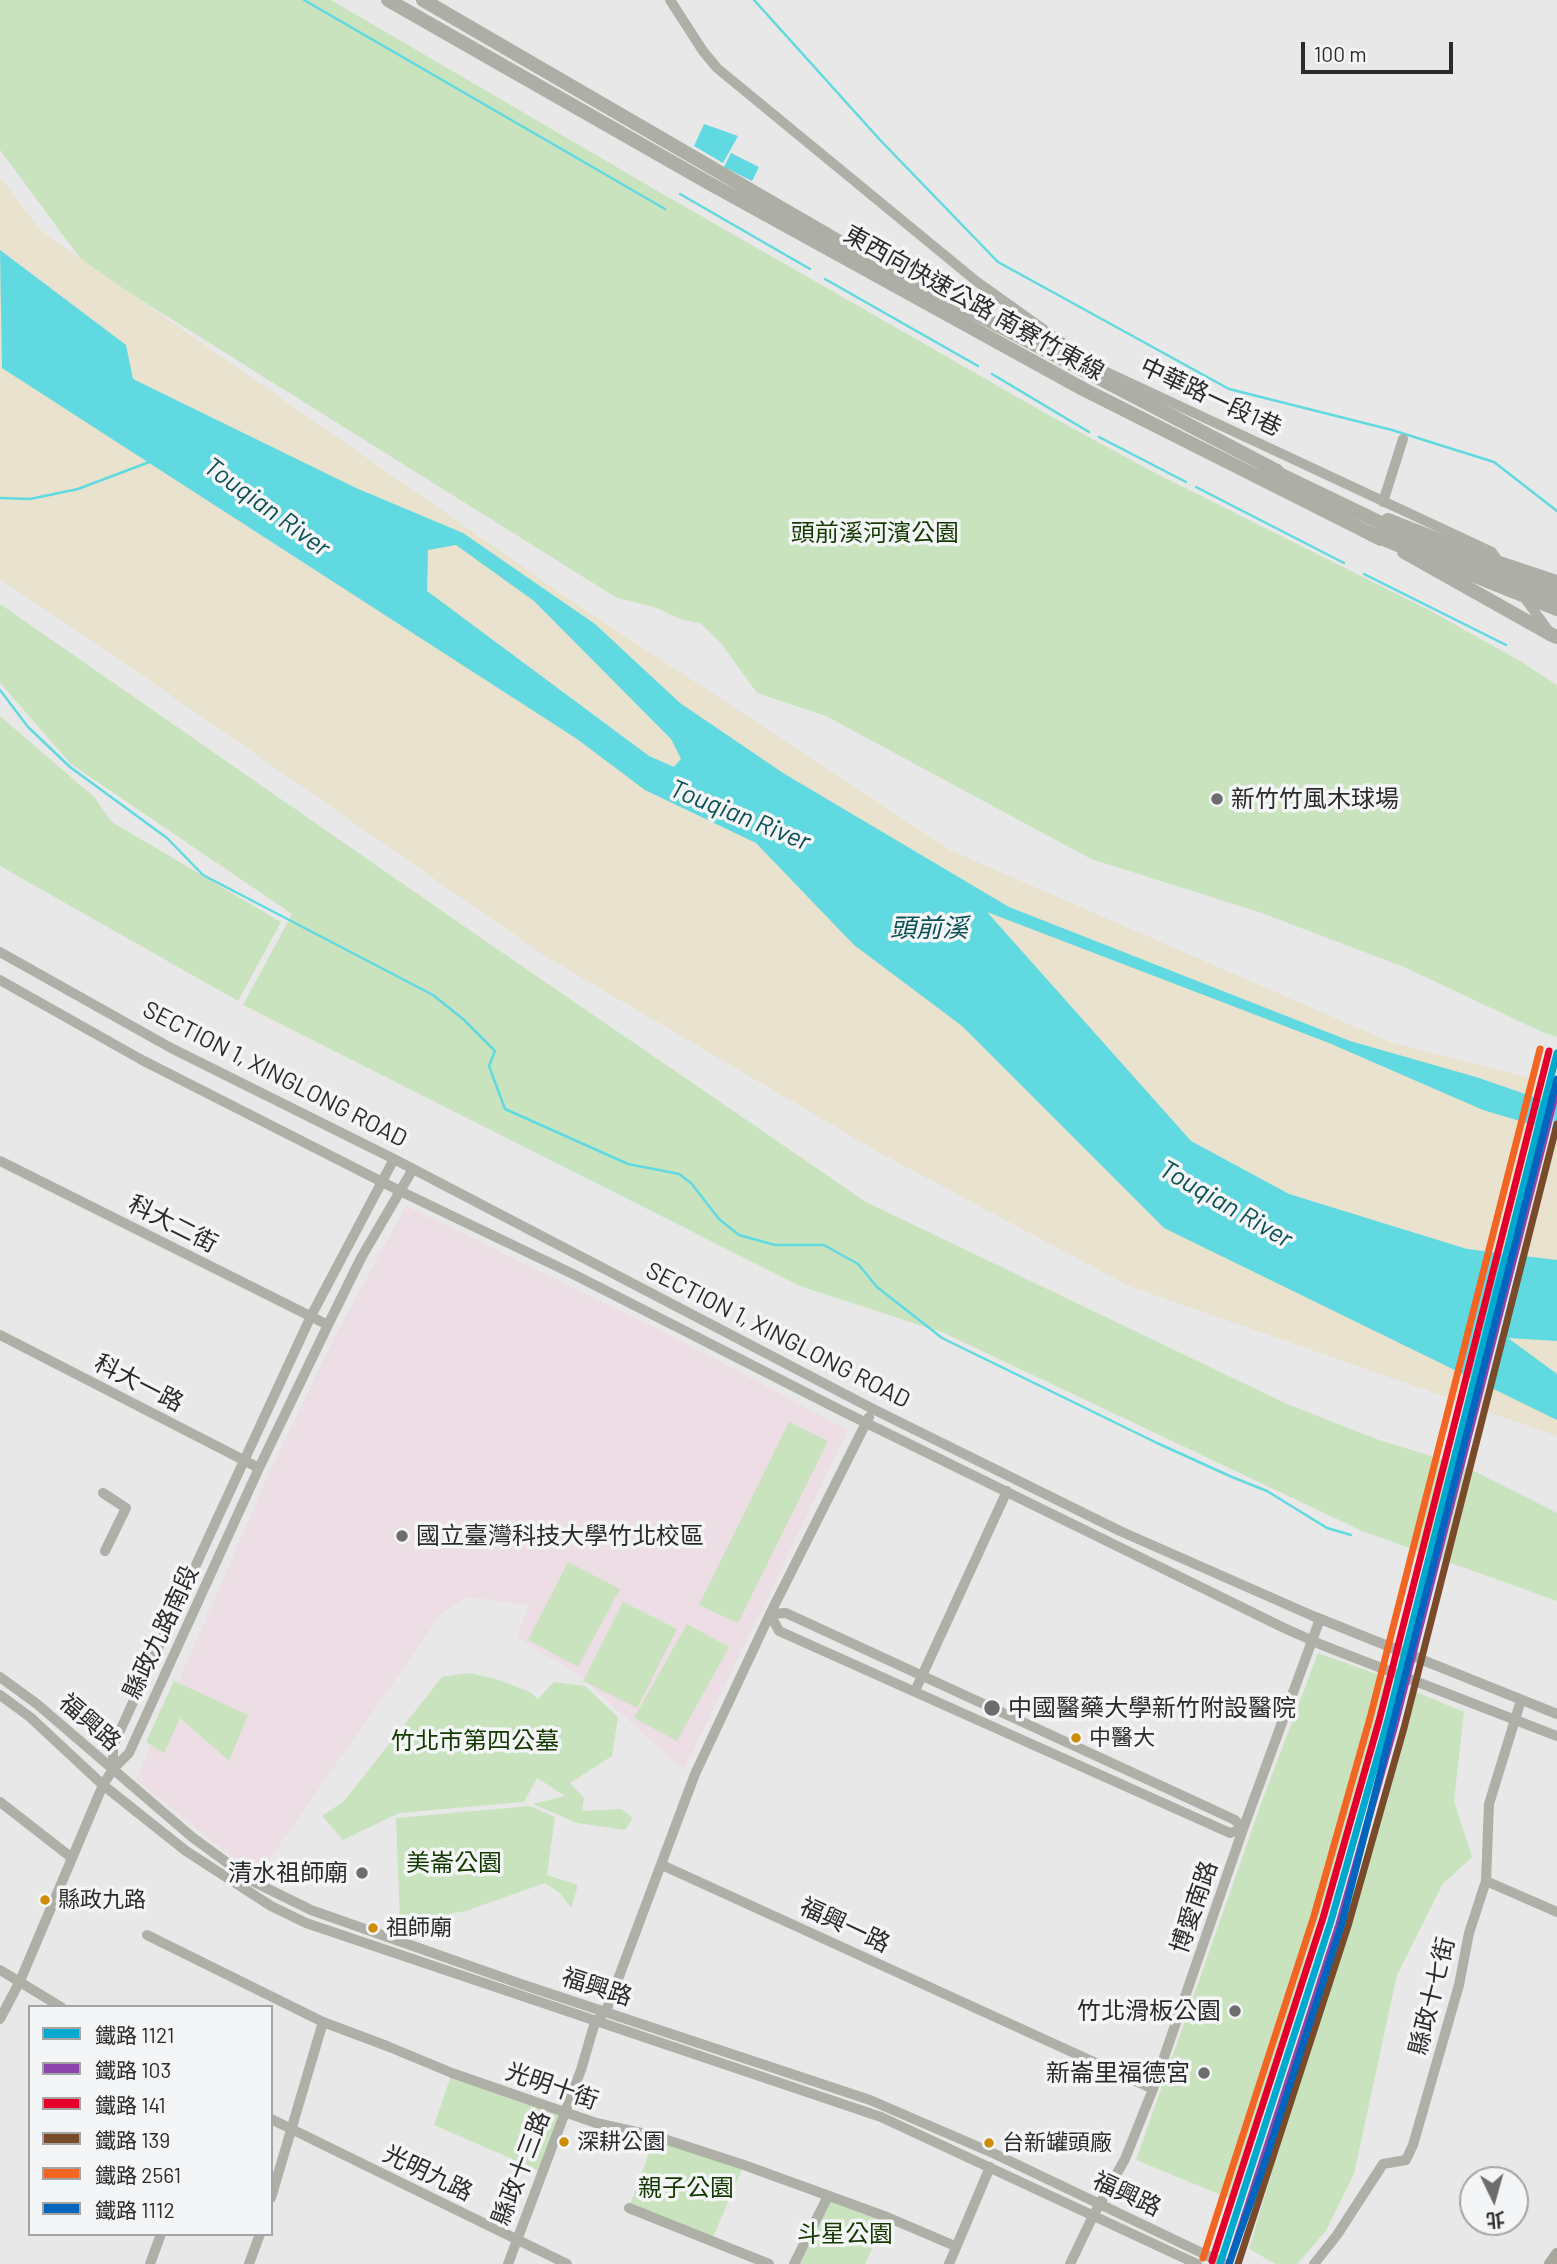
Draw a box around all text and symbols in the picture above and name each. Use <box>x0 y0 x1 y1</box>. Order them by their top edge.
scale bar <box>1305 28 1457 72</box>
text: 100 m <box>1314 41 1367 66</box>
street label: 東西向快速公路 南寮竹東線 <box>839 219 1109 387</box>
street label: 中華路一段1巷 <box>1136 352 1286 442</box>
water label: Touqian River <box>198 451 336 563</box>
park label: 頭前溪河濱公園 <box>791 519 959 547</box>
water label: Touqian River <box>665 773 815 857</box>
place label: 新竹竹風木球場 <box>1231 785 1399 813</box>
marker: 新竹竹風木球場 <box>1209 791 1225 807</box>
water label: 頭前溪 <box>890 912 968 944</box>
street label: SECTION 1, XINGLONG ROAD <box>138 995 412 1153</box>
water label: Touqian River <box>1154 1153 1298 1255</box>
street label: 科大二街 <box>124 1189 222 1259</box>
street label: SECTION 1, XINGLONG ROAD <box>641 1256 915 1414</box>
street label: 科大一路 <box>90 1348 188 1418</box>
place label: 國立臺灣科技大學竹北校區 <box>416 1522 704 1550</box>
marker: 國立臺灣科技大學竹北校區 <box>394 1528 410 1544</box>
street label: 縣政九路南段 <box>118 1561 204 1703</box>
street label: 福興路 <box>53 1688 127 1756</box>
place label: 中國醫藥大學新竹附設醫院 <box>1008 1694 1296 1722</box>
marker: 中國醫藥大學新竹附設醫院 <box>982 1698 1002 1718</box>
place label: 中醫大 <box>1089 1725 1155 1751</box>
park label: 竹北市第四公墓 <box>391 1727 559 1755</box>
marker: 中醫大 <box>1069 1731 1083 1745</box>
park label: 美崙公園 <box>406 1849 502 1877</box>
street label: 博愛南路 <box>1165 1857 1223 1957</box>
place label: 清水祖師廟 <box>228 1859 348 1887</box>
marker: 清水祖師廟 <box>354 1865 370 1881</box>
place label: 縣政九路 <box>58 1887 146 1913</box>
street label: 福興一路 <box>795 1892 895 1958</box>
marker: 縣政九路 <box>38 1893 52 1907</box>
place label: 祖師廟 <box>386 1915 452 1941</box>
marker: 祖師廟 <box>366 1921 380 1935</box>
street label: 縣政十七街 <box>1404 1934 1460 2058</box>
street label: 福興路 <box>558 1962 636 2012</box>
place label: 竹北滑板公園 <box>1077 1997 1221 2025</box>
marker: 竹北滑板公園 <box>1227 2003 1243 2019</box>
legend <box>28 2005 273 2236</box>
text: 鐵路 1121 <box>95 2022 174 2047</box>
text: 鐵路 103 <box>95 2057 171 2082</box>
street label: 光明十街 <box>502 2057 602 2115</box>
place label: 新崙里福德宮 <box>1046 2059 1190 2087</box>
marker: 新崙里福德宮 <box>1196 2065 1212 2081</box>
text: 鐵路 141 <box>95 2092 166 2117</box>
street label: 縣政十三路 <box>486 2107 556 2229</box>
text: 鐵路 139 <box>95 2127 170 2152</box>
place label: 深耕公園 <box>577 2129 665 2155</box>
place label: 台新罐頭廠 <box>1002 2130 1112 2156</box>
marker: 深耕公園 <box>557 2135 571 2149</box>
marker: 台新罐頭廠 <box>982 2136 996 2150</box>
street label: 光明九路 <box>379 2139 477 2207</box>
text: 鐵路 2561 <box>95 2162 181 2187</box>
street label: 福興路 <box>1088 2166 1166 2222</box>
north arrow <box>1459 2166 1529 2236</box>
park label: 親子公園 <box>638 2174 734 2202</box>
text: 鐵路 1112 <box>95 2197 175 2222</box>
text: 北 <box>1485 2208 1506 2233</box>
park label: 斗星公園 <box>797 2220 893 2248</box>

